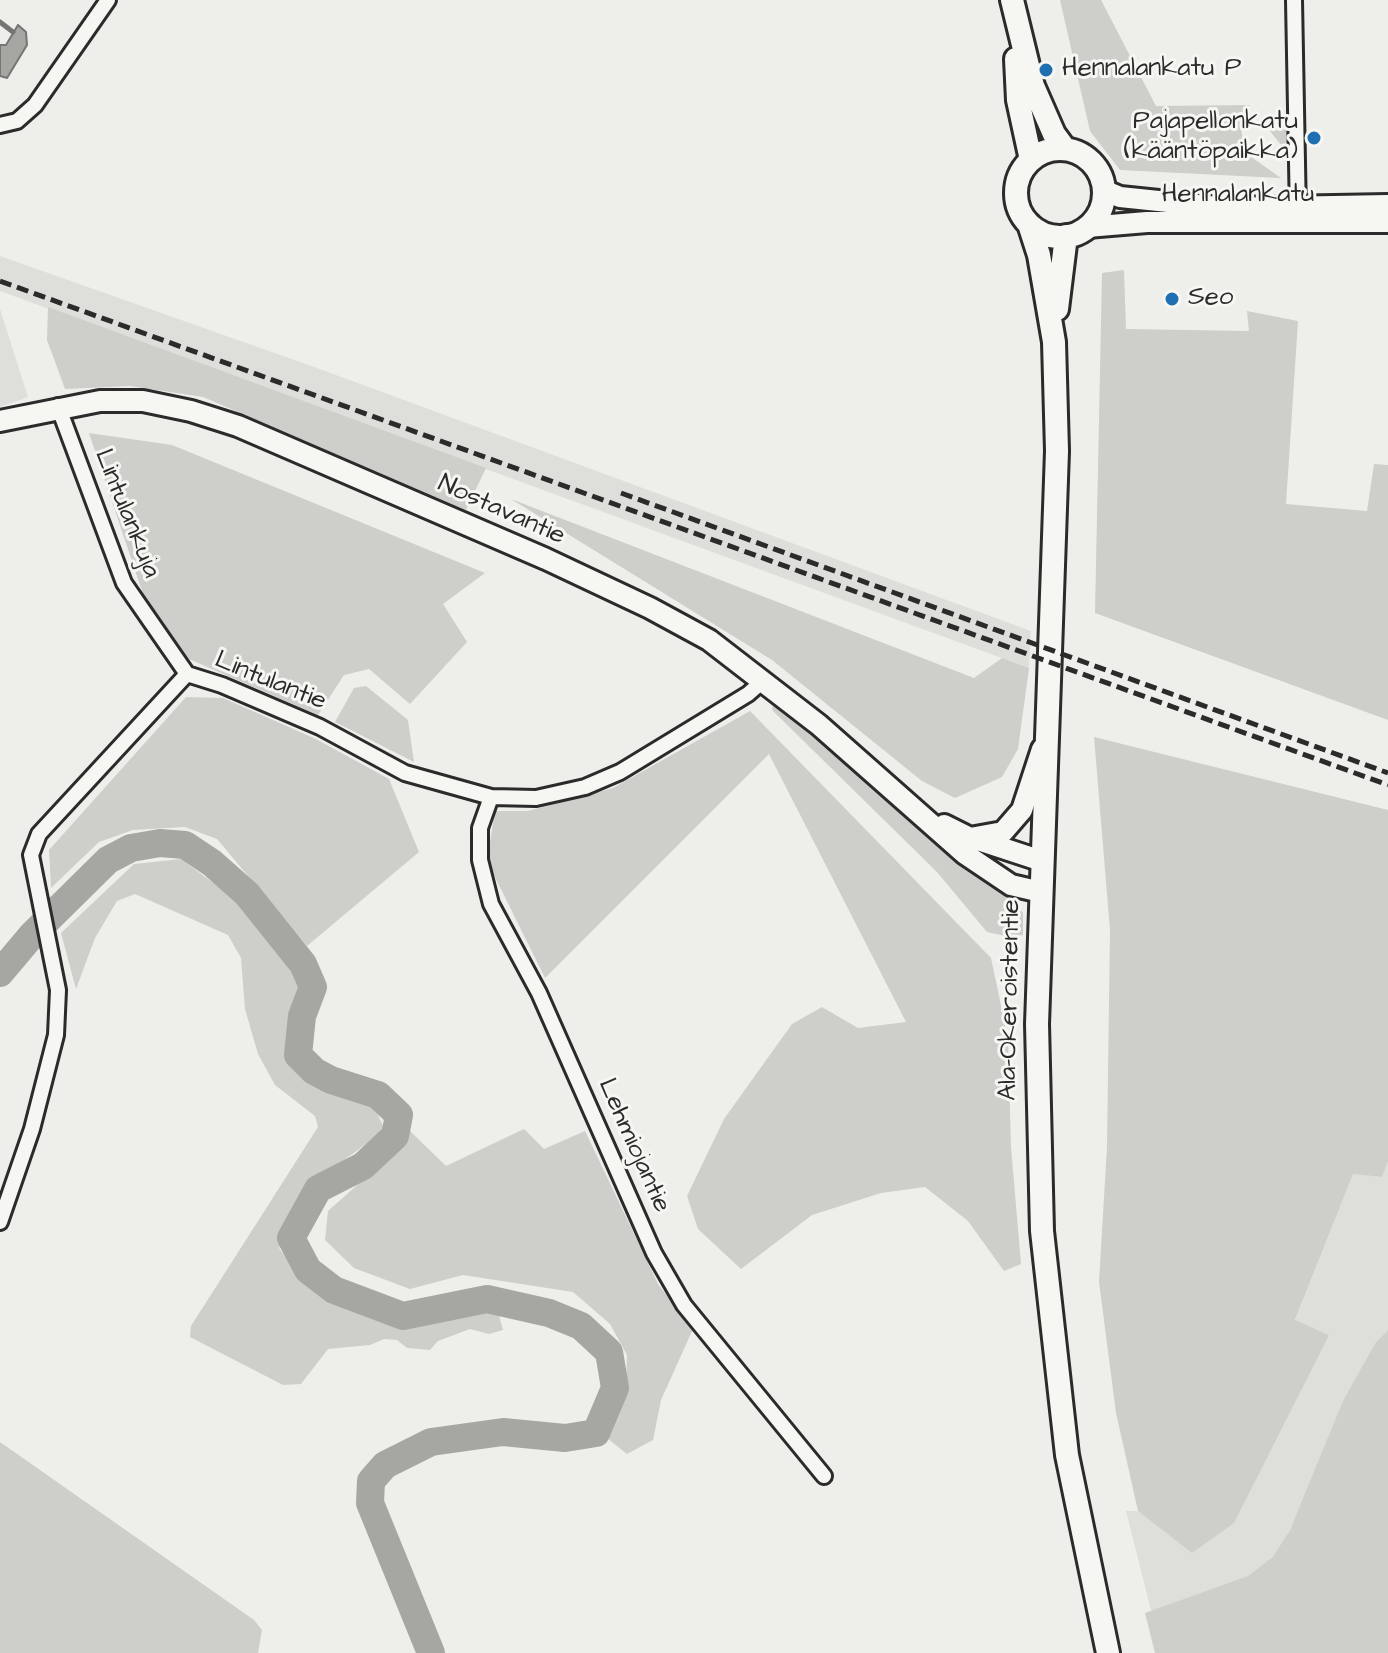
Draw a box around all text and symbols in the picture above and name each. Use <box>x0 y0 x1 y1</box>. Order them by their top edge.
place label: Hennalankatu P <box>1062 54 1241 86</box>
marker: Hennalankatu P <box>1037 61 1055 79</box>
place label: Pajapellonkatu (kääntöpaikka) <box>1124 107 1298 168</box>
marker: Pajapellonkatu (kääntöpaikka) <box>1305 129 1323 147</box>
street label: Hennalankatu <box>1162 180 1314 212</box>
place label: Seo <box>1188 283 1233 315</box>
marker: Seo <box>1163 290 1181 308</box>
street label: Lintulankuja <box>86 445 166 583</box>
street label: Nostavantie <box>433 469 569 553</box>
street label: Lintulantie <box>210 646 330 718</box>
street label: Ala-Okeroistentie <box>994 899 1028 1101</box>
street label: Lehmiojantie <box>590 1074 676 1218</box>

